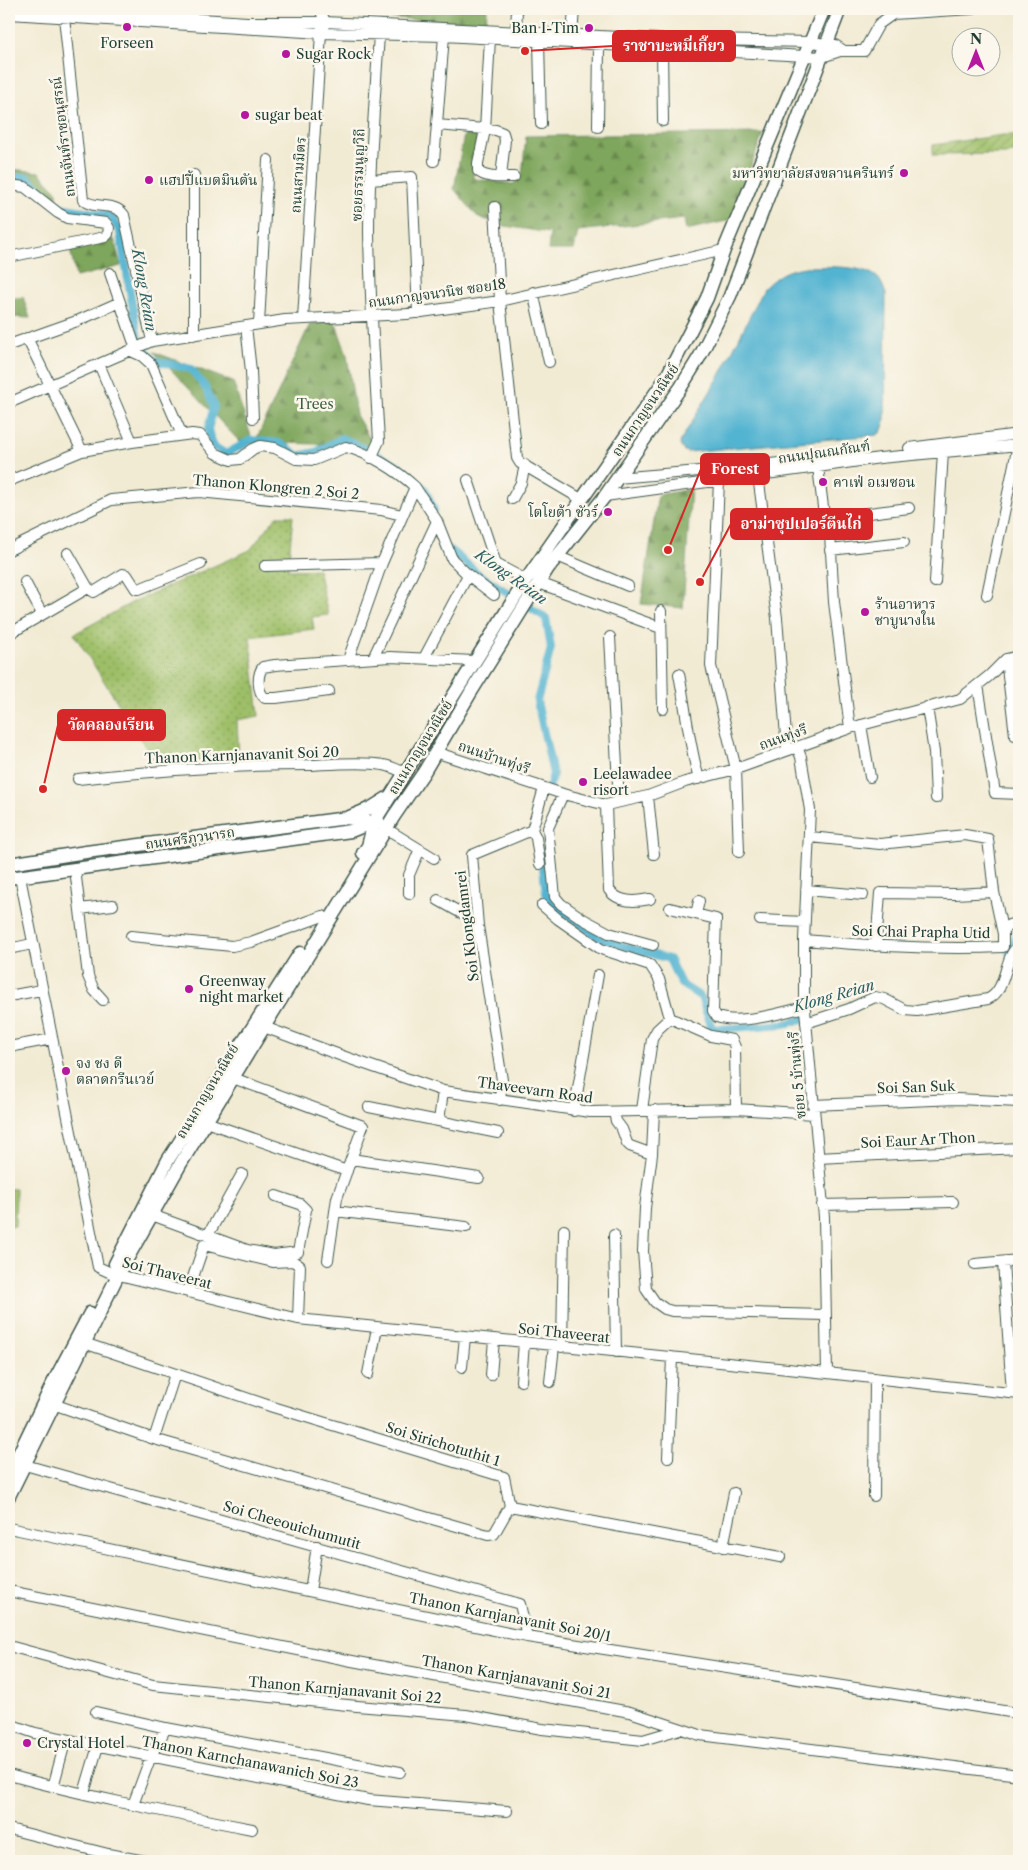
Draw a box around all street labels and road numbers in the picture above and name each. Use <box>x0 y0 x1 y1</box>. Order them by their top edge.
street label: ถนนจันท์ราชอนุสรณ์ <box>47 76 79 198</box>
street label: ซอยธรรมนูญวิถี <box>347 128 369 222</box>
street label: ถนนสามมิตร <box>286 136 310 214</box>
street label: ถนนกาญจนวนิช ซอย18 <box>367 274 507 312</box>
street label: ถนนกาญจนวณิชย์ <box>607 360 683 460</box>
street label: ถนนปุณณกัณฑ์ <box>777 437 871 467</box>
street label: Thanon Klongren 2 Soi 2 <box>192 471 360 503</box>
street label: ถนนกาญจนวณิชย์ <box>384 696 456 798</box>
street label: ถนนทุ่งรี <box>756 720 810 754</box>
street label: ถนนบ้านทุ่งรี <box>456 736 532 778</box>
street label: Thanon Karnjanavanit Soi 20 <box>144 743 340 767</box>
street label: ถนนศรีภูวนารถ <box>144 823 236 853</box>
street label: Soi Klongdamrei <box>451 870 483 982</box>
street label: Soi Chai Prapha Utid <box>851 922 991 942</box>
street label: ซอย 5 บ้านทุ่งรี <box>784 1030 810 1120</box>
street label: ถนนกาญจนวณิชย์ <box>171 1040 243 1142</box>
street label: Thaveevarn Road <box>476 1073 594 1107</box>
street label: Soi San Suk <box>877 1077 956 1097</box>
street label: Soi Eaur Ar Thon <box>860 1128 976 1152</box>
street label: Soi Thaveerat <box>120 1253 214 1293</box>
street label: Soi Thaveerat <box>517 1319 611 1347</box>
street label: Soi Sirichotuthit 1 <box>384 1418 502 1470</box>
street label: Soi Cheeouichumutit <box>221 1497 363 1553</box>
street label: Thanon Karnjanavanit Soi 20/1 <box>407 1589 613 1645</box>
street label: Thanon Karnjanavanit Soi 21 <box>420 1651 612 1703</box>
street label: Thanon Karnjanavanit Soi 22 <box>248 1673 442 1707</box>
street label: Thanon Karnchanawanich Soi 23 <box>140 1732 360 1792</box>

